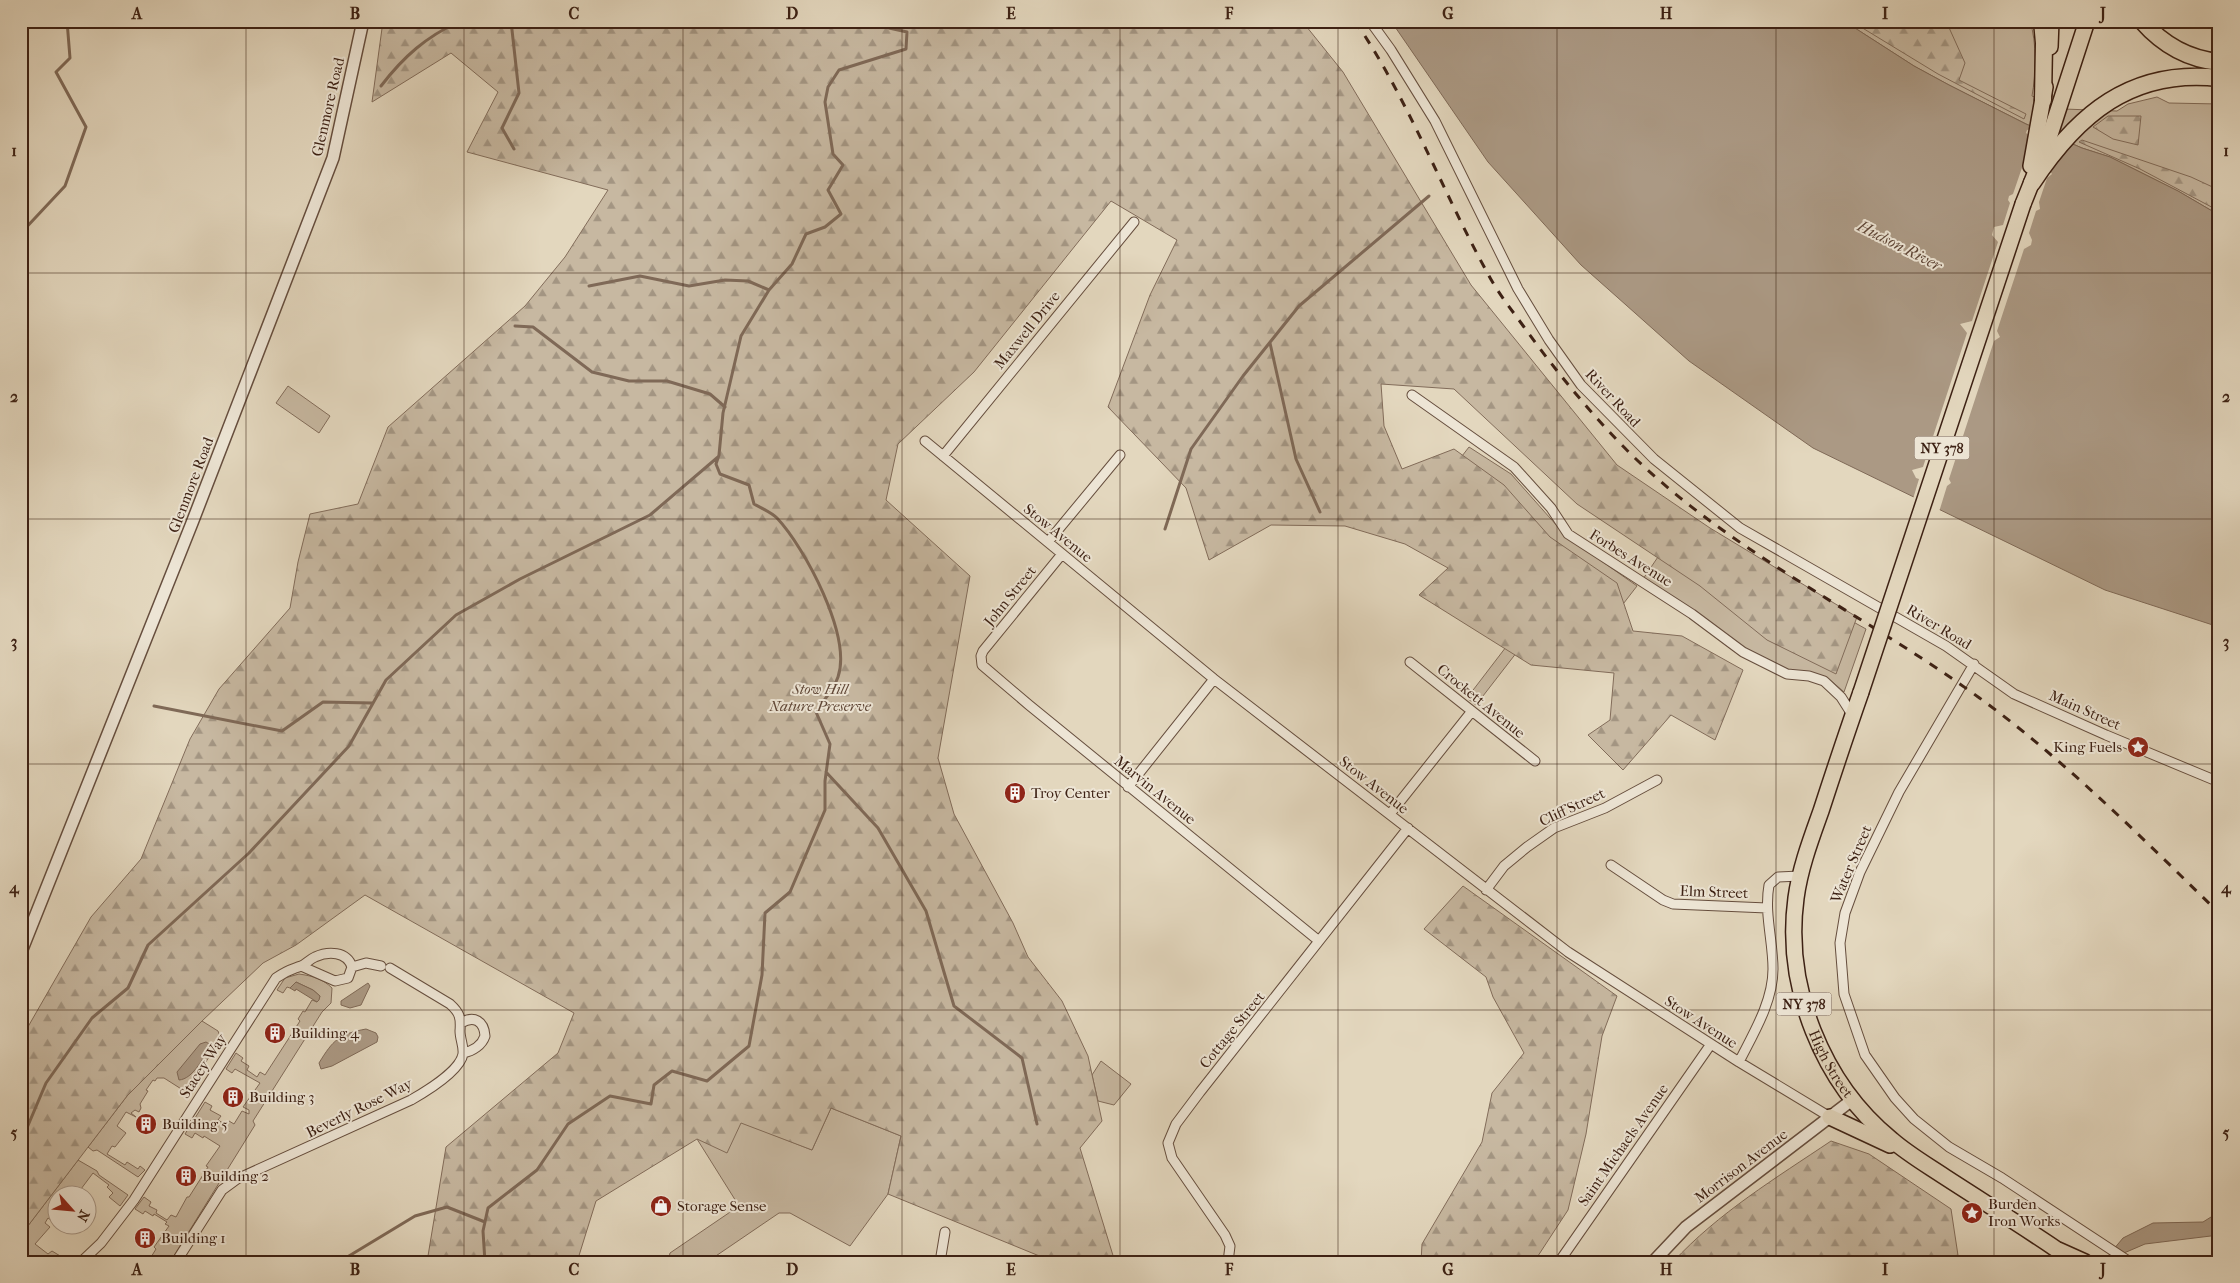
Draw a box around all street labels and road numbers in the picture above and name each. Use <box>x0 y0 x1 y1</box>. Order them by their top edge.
street label: Glenmore Road <box>308 55 348 158</box>
street label: Maxwell Drive <box>990 287 1064 373</box>
street label: River Road <box>1582 365 1645 431</box>
street label: Glenmore Road <box>164 434 218 535</box>
road number: NY 378 <box>1914 436 1970 459</box>
street label: Stow Avenue <box>1020 500 1096 567</box>
street label: Forbes Avenue <box>1586 525 1676 591</box>
street label: John Street <box>979 562 1040 631</box>
street label: River Road <box>1903 601 1975 654</box>
street label: Crockett Avenue <box>1433 660 1529 742</box>
street label: Main Street <box>2046 686 2124 734</box>
street label: Marvin Avenue <box>1111 752 1200 829</box>
street label: Stow Avenue <box>1336 752 1413 818</box>
street label: Cliff Street <box>1536 784 1608 830</box>
street label: Water Street <box>1826 822 1876 906</box>
street label: Elm Street <box>1679 882 1749 902</box>
street label: Cottage Street <box>1196 987 1269 1072</box>
street label: Stow Avenue <box>1661 992 1741 1053</box>
road number: NY 378 <box>1776 992 1832 1016</box>
street label: High Street <box>1805 1027 1857 1102</box>
street label: Stacey Way <box>175 1029 231 1102</box>
street label: Beverly Rose Way <box>303 1074 416 1141</box>
street label: Saint Michaels Avenue <box>1574 1080 1672 1210</box>
street label: Morrison Avenue <box>1691 1125 1791 1207</box>

